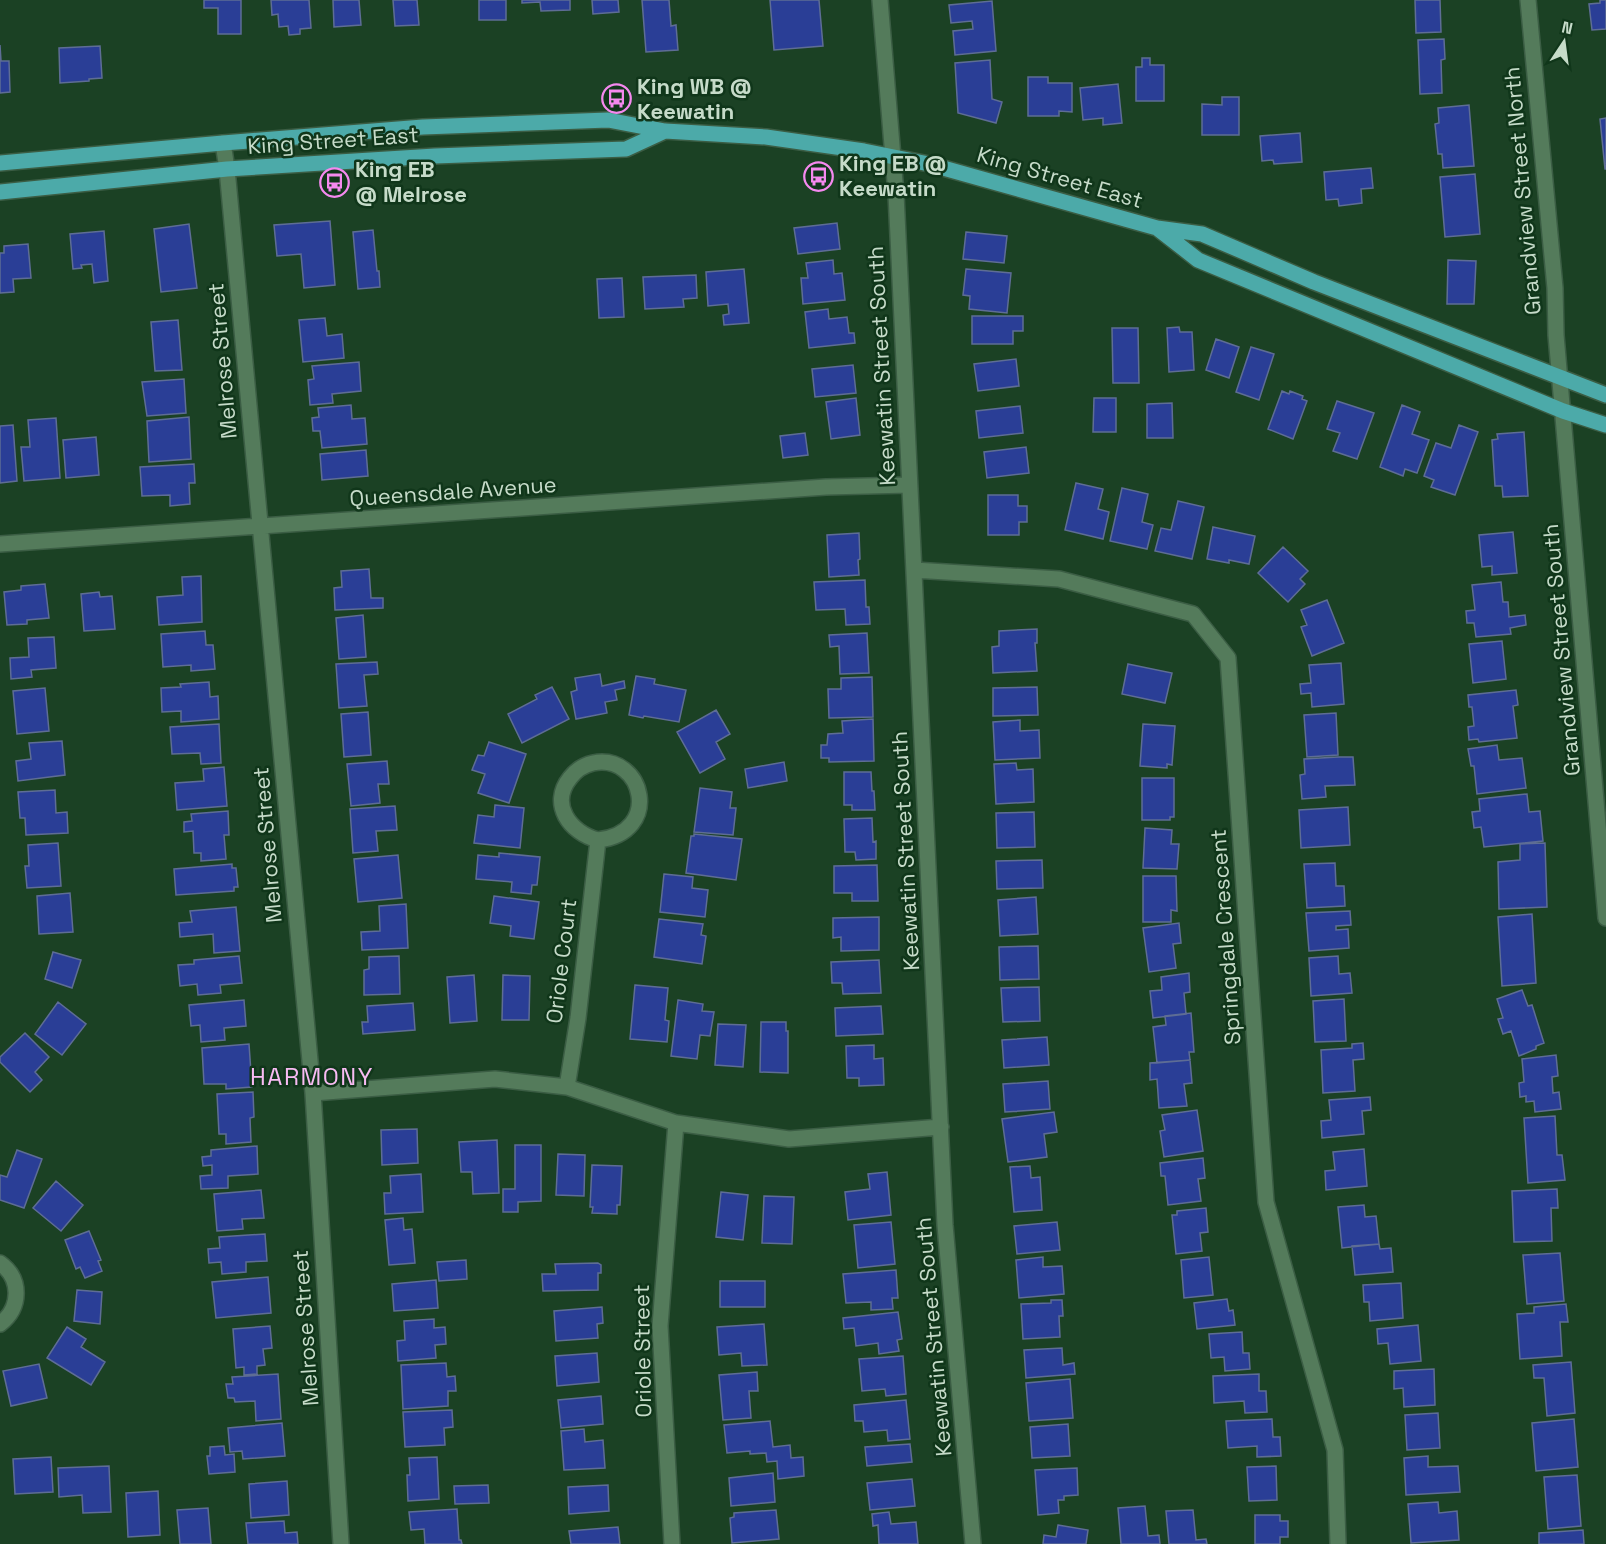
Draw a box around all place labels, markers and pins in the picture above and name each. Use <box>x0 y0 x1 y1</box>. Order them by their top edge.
place label: King WB @ Keewatin <box>637 72 752 125</box>
bus stop icon: King WB @ Keewatin <box>600 83 632 115</box>
place label: King EB @ Keewatin <box>839 149 947 202</box>
place label: King EB @ Melrose <box>355 155 467 208</box>
bus stop icon: King EB @ Keewatin <box>802 160 834 192</box>
bus stop icon: King EB @ Melrose <box>318 166 350 198</box>

